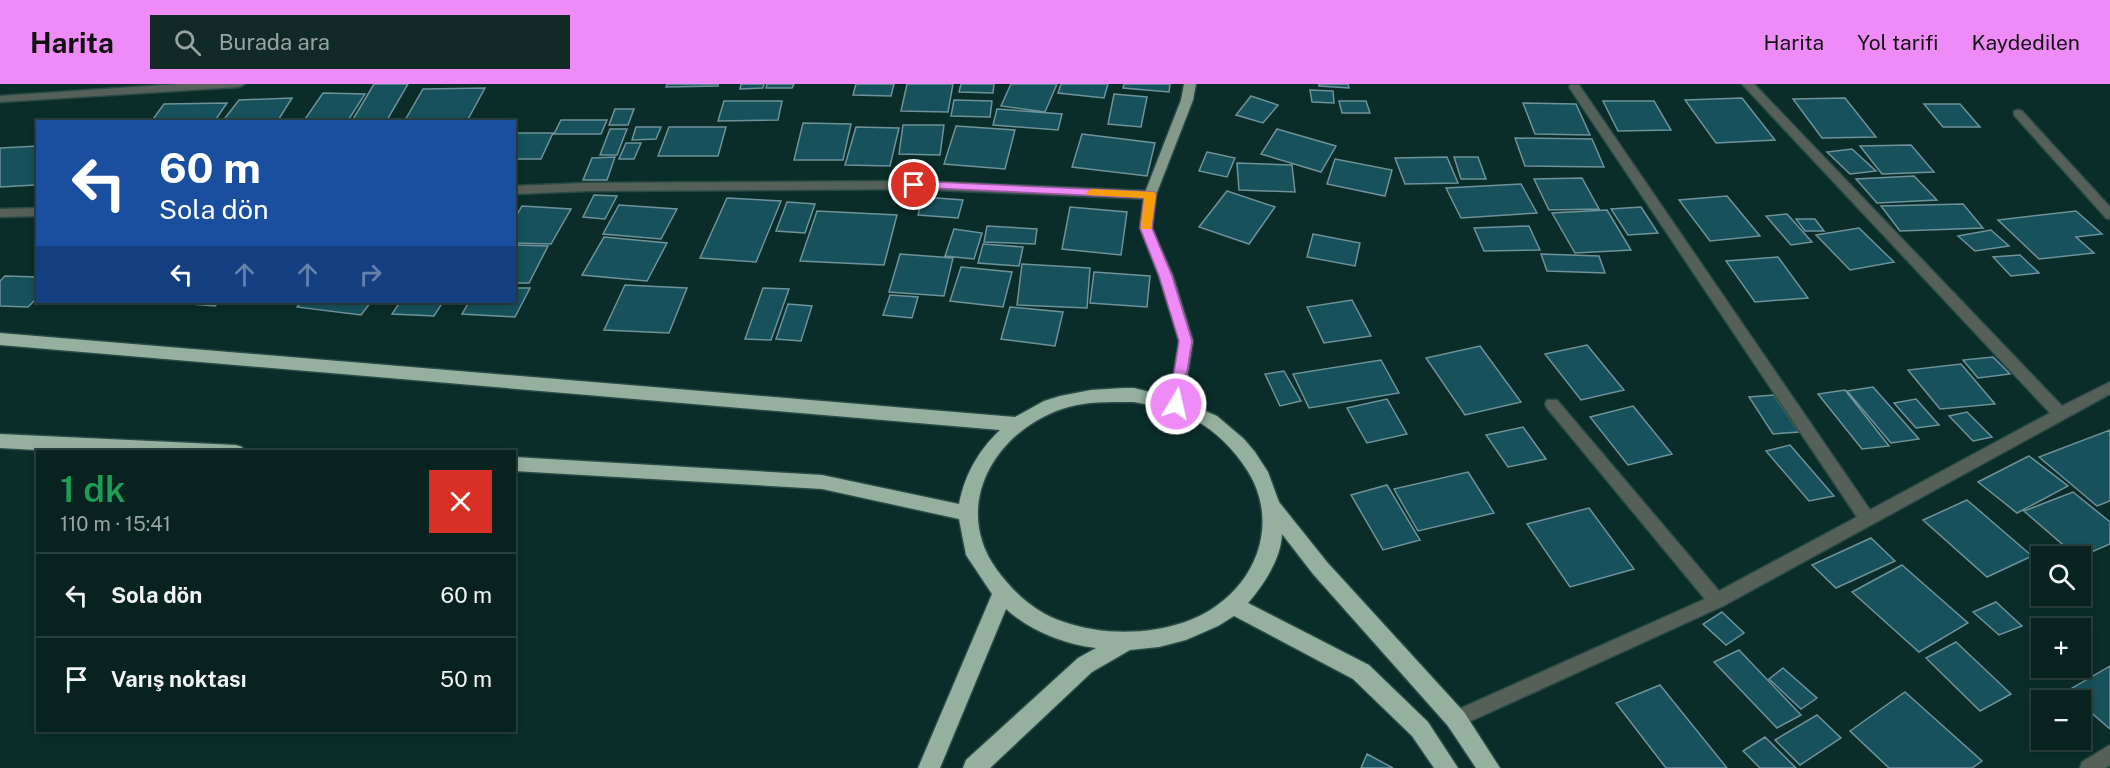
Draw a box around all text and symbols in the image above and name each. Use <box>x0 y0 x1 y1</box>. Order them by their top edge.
search box <box>150 15 570 69</box>
text: Harita <box>30 26 114 59</box>
icon: search <box>171 26 204 59</box>
text: Burada ara <box>219 29 330 55</box>
text: Harita <box>1764 30 1824 55</box>
text: Yol tarifi <box>1857 30 1938 55</box>
text: Kaydedilen <box>1971 30 2080 55</box>
text: 60 m <box>159 143 261 192</box>
icon: left <box>60 144 138 222</box>
pin <box>888 159 939 210</box>
icon: arrive <box>897 168 930 201</box>
text: Sola dön <box>159 193 269 225</box>
icon: left <box>165 258 198 291</box>
icon: ahead <box>228 258 261 291</box>
icon: ahead <box>291 258 324 291</box>
icon: right <box>354 258 387 291</box>
position arrow <box>1144 372 1208 436</box>
text: 1 dk <box>60 468 126 510</box>
button: close <box>429 470 492 533</box>
text: 110 m · 15:41 <box>60 512 171 536</box>
map controls <box>2031 546 2091 750</box>
button: search <box>2031 546 2091 606</box>
icon: left <box>60 579 93 612</box>
text: Sola dön <box>111 582 202 608</box>
text: 60 m <box>441 582 492 608</box>
button: + <box>2031 618 2091 678</box>
icon: arrive <box>60 663 93 696</box>
text: Varış noktası <box>111 666 246 692</box>
text: 50 m <box>440 666 492 692</box>
button: − <box>2031 690 2091 750</box>

